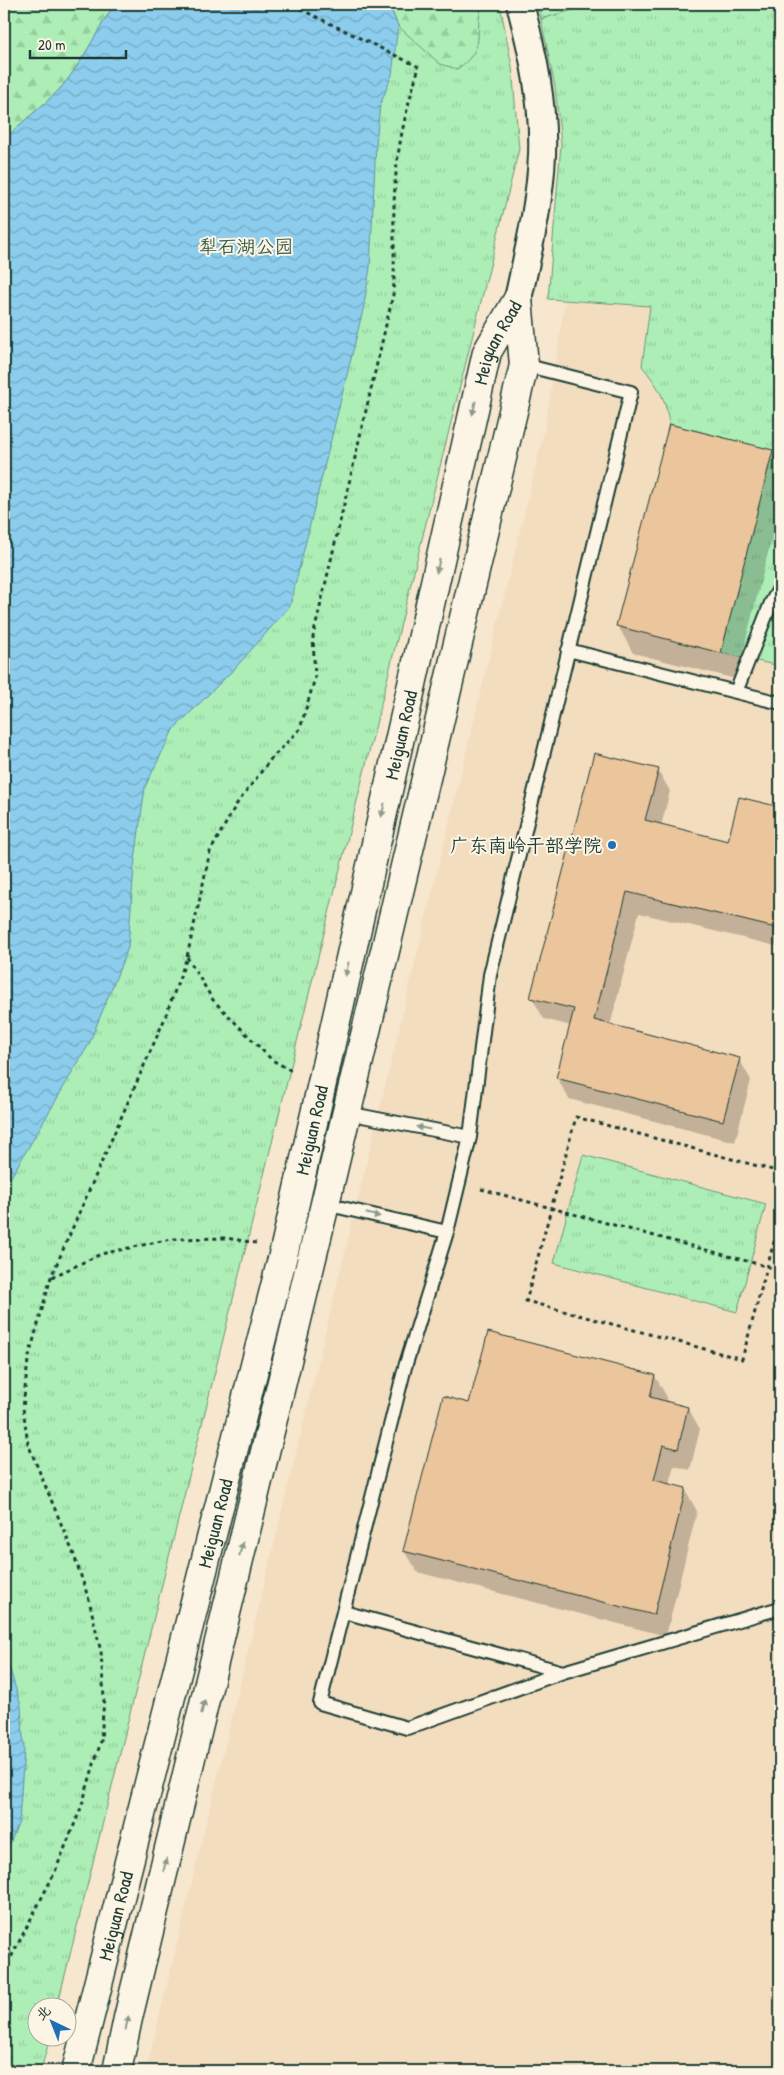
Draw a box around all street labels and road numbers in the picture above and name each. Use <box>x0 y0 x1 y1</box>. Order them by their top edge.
street label: Meiguan Road <box>467 295 528 387</box>
street label: Meiguan Road <box>378 687 423 782</box>
street label: Meiguan Road <box>289 1082 334 1177</box>
street label: Meiguan Road <box>191 1476 239 1571</box>
street label: Meiguan Road <box>92 1868 139 1963</box>

